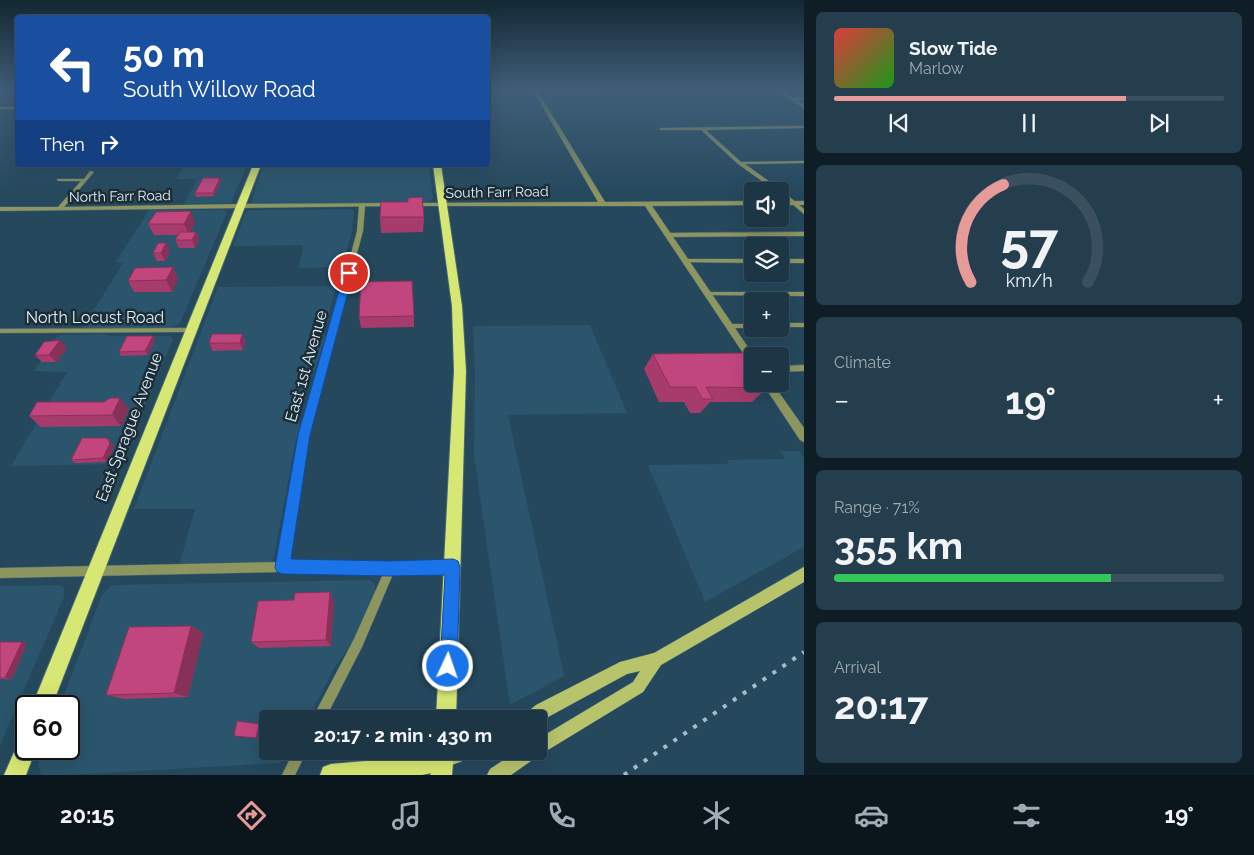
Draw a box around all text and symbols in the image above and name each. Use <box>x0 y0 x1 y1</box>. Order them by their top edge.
text: 50 m <box>123 34 205 75</box>
icon: left <box>40 35 105 100</box>
text: Slow Tide <box>909 37 998 59</box>
text: Marlow <box>909 59 964 78</box>
text: South Willow Road <box>123 76 316 102</box>
icon: previous <box>885 109 913 137</box>
icon: pause <box>1015 109 1043 137</box>
icon: next <box>1145 109 1173 137</box>
icon: right <box>95 130 123 158</box>
text: Then <box>40 133 85 155</box>
map controls <box>744 182 789 392</box>
button: sound <box>744 182 789 227</box>
street label: South Farr Road <box>445 183 549 201</box>
street label: North Farr Road <box>69 187 171 205</box>
text: 57 <box>1000 212 1059 273</box>
button: layers <box>744 237 789 282</box>
pin <box>328 252 370 294</box>
icon: arrive <box>335 259 363 287</box>
text: km/h <box>1005 270 1053 291</box>
button: + <box>744 292 789 337</box>
street label: North Locust Road <box>26 308 164 327</box>
street label: East 1st Avenue <box>281 308 331 424</box>
button: − <box>744 347 789 392</box>
street label: East Sprague Avenue <box>92 350 166 504</box>
text: Climate <box>834 353 891 372</box>
text: 19° <box>1005 378 1056 423</box>
text: − <box>834 384 849 417</box>
text: + <box>1212 384 1224 417</box>
text: Range · 71% <box>834 498 920 517</box>
text: 355 km <box>834 523 963 568</box>
position arrow <box>421 639 473 691</box>
text: Arrival <box>834 658 881 677</box>
text: 20:17 <box>834 683 928 728</box>
speed limit sign: 60 <box>15 695 80 760</box>
text: 20:17 · 2 min · 430 m <box>314 724 492 746</box>
icon: directions <box>234 798 269 833</box>
icon: music <box>389 798 424 833</box>
icon: phone <box>544 798 579 833</box>
icon: climate <box>699 798 734 833</box>
icon: car <box>854 798 889 833</box>
icon: filters <box>1009 798 1044 833</box>
text: 20:15 <box>60 802 114 828</box>
text: 19° <box>1164 802 1194 828</box>

